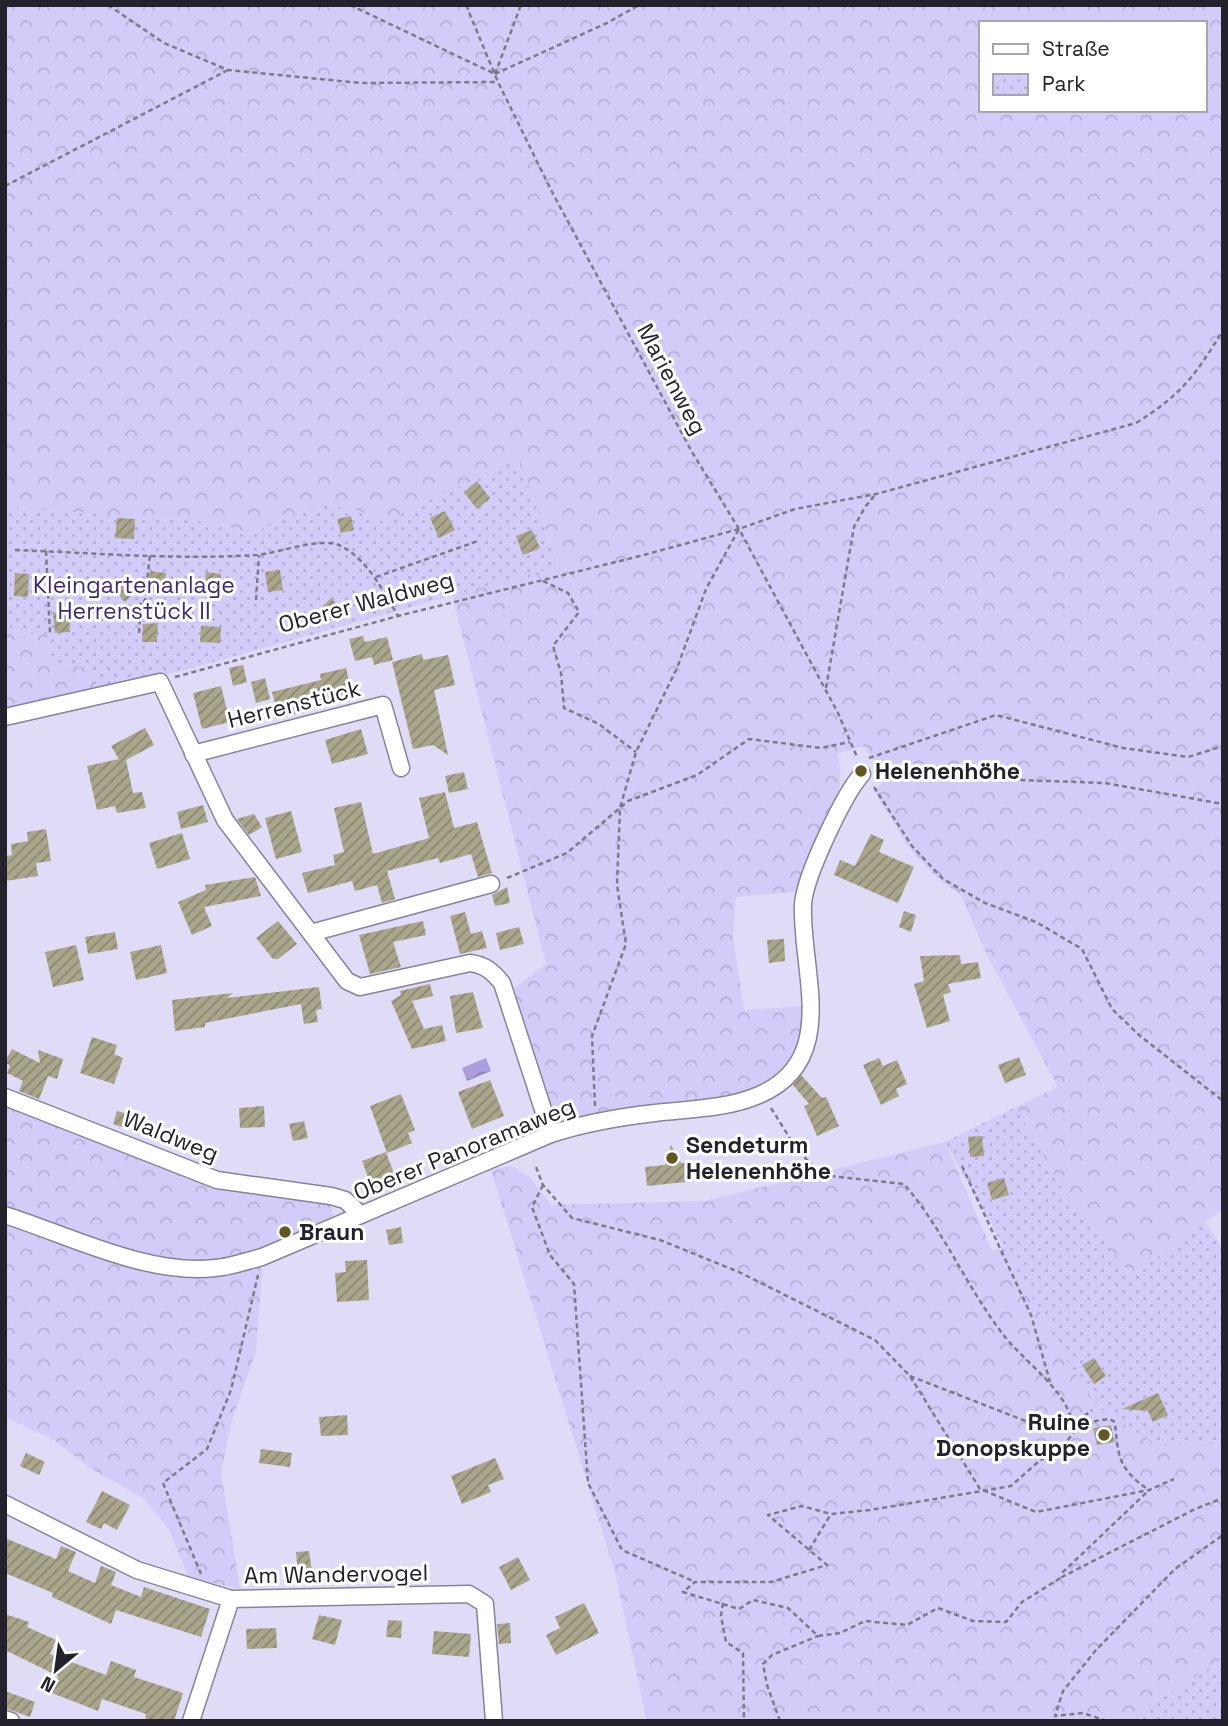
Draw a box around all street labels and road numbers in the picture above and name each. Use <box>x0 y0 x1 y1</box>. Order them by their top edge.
street label: Marienweg <box>630 318 714 440</box>
street label: Oberer Waldweg <box>275 564 457 640</box>
street label: Herrenstück <box>224 673 364 735</box>
street label: Oberer Panoramaweg <box>349 1091 579 1207</box>
street label: Waldweg <box>119 1103 223 1169</box>
street label: Am Wandervogel <box>244 1557 428 1591</box>

